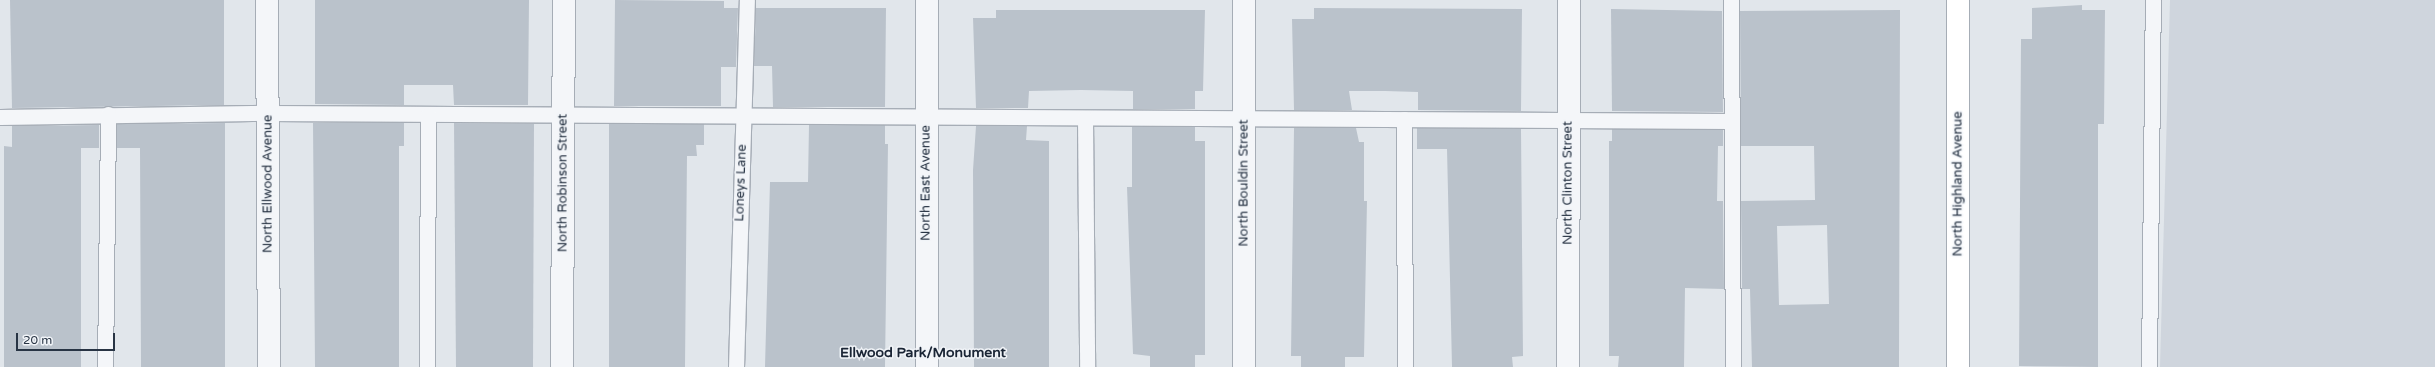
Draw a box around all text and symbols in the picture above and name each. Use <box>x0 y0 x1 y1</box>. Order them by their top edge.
street label: North Highland Avenue <box>1950 111 1966 257</box>
street label: North Robinson Street <box>555 114 571 252</box>
street label: North Ellwood Avenue <box>260 115 276 253</box>
street label: North Bouldin Street <box>1236 119 1252 247</box>
street label: North Clinton Street <box>1560 121 1576 245</box>
street label: North East Avenue <box>918 125 934 241</box>
street label: Loneys Lane <box>732 144 750 222</box>
scale bar <box>18 325 117 351</box>
text: 20 m <box>23 333 52 347</box>
district label: Ellwood Park/Monument <box>840 345 1006 361</box>

